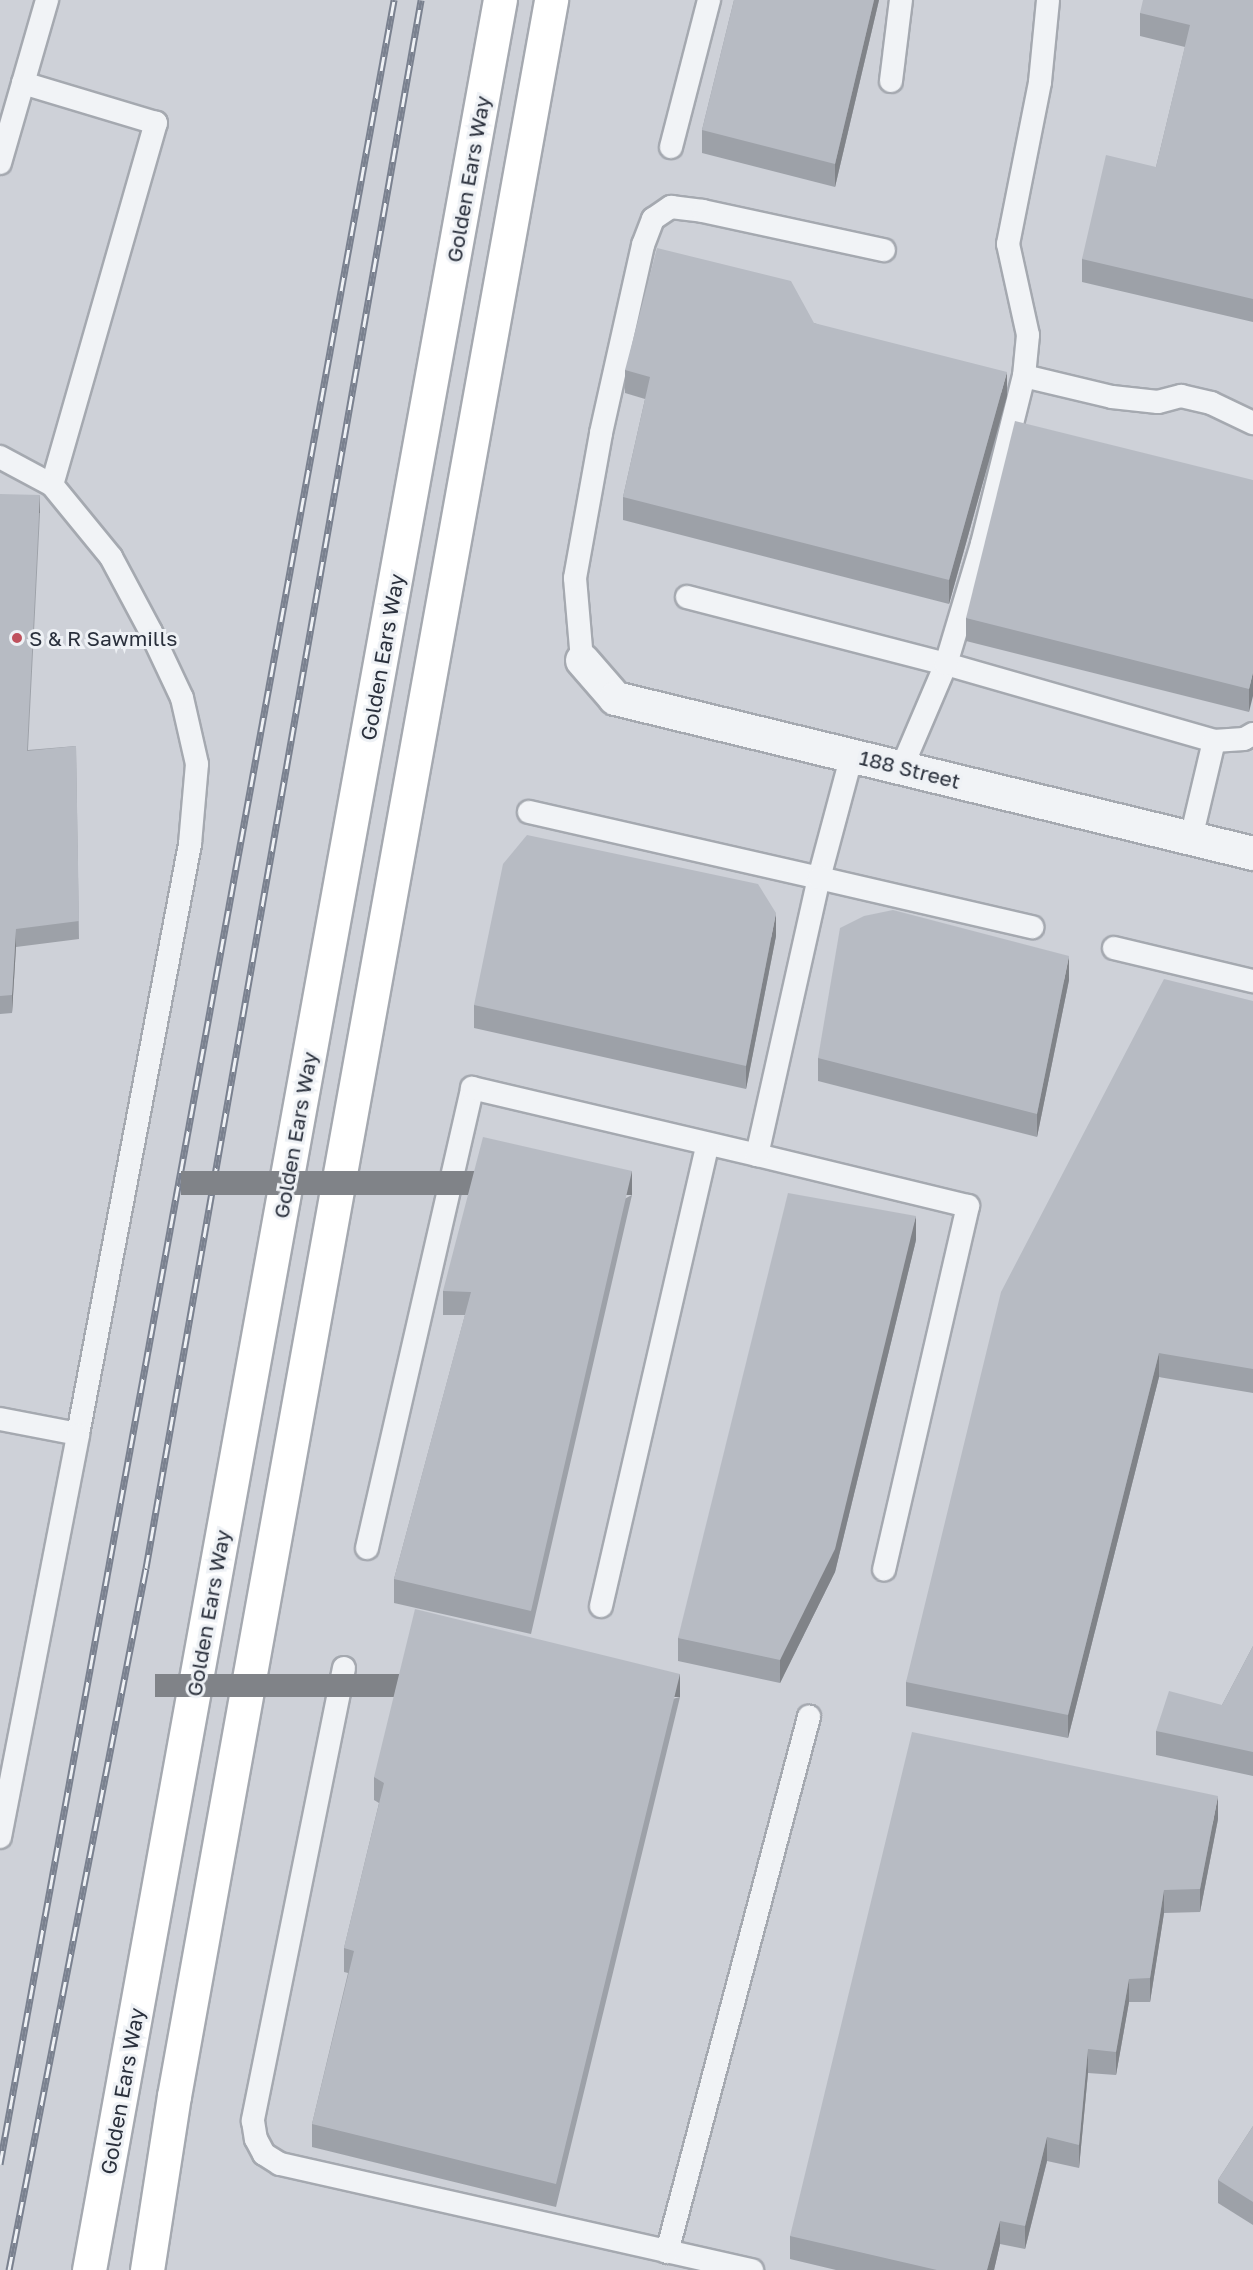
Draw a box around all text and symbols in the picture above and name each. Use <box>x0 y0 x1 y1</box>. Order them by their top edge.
street label: Golden Ears Way <box>441 94 495 264</box>
street label: Golden Ears Way <box>355 572 409 742</box>
place label: S & R Sawmills <box>29 625 177 651</box>
marker: S & R Sawmills <box>10 631 24 645</box>
street label: 188 Street <box>857 744 963 794</box>
street label: Golden Ears Way <box>268 1050 322 1220</box>
street label: Golden Ears Way <box>181 1528 235 1698</box>
street label: Golden Ears Way <box>95 2006 149 2176</box>

